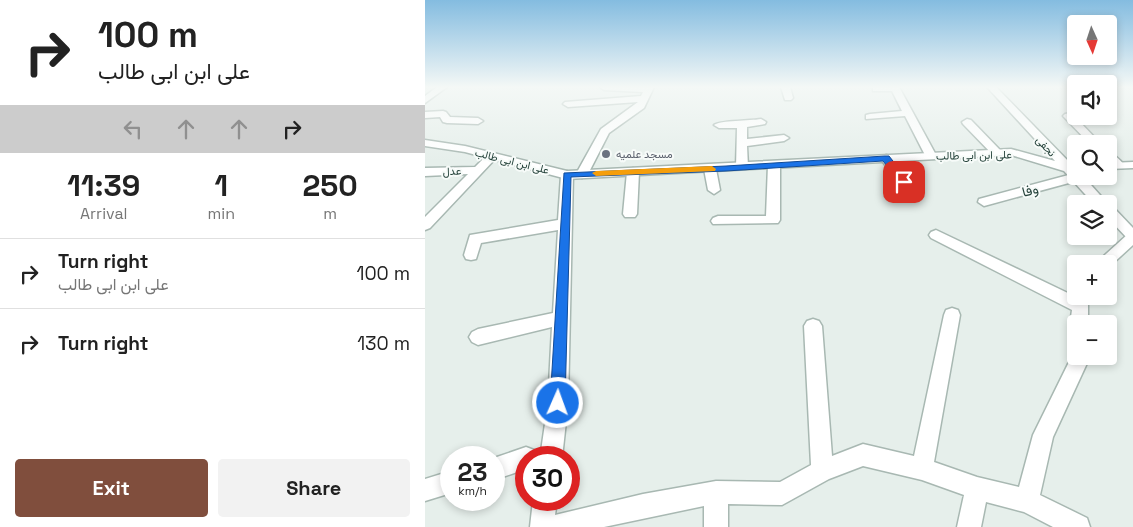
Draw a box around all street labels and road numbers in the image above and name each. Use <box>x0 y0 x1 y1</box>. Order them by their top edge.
street label: نجفی <box>1033 133 1059 159</box>
street label: علی ابن ابی طالب <box>473 145 551 177</box>
street label: علی ابن ابی طالب <box>936 147 1012 163</box>
street label: عدل <box>442 164 462 178</box>
street label: وفا <box>1020 179 1040 201</box>

